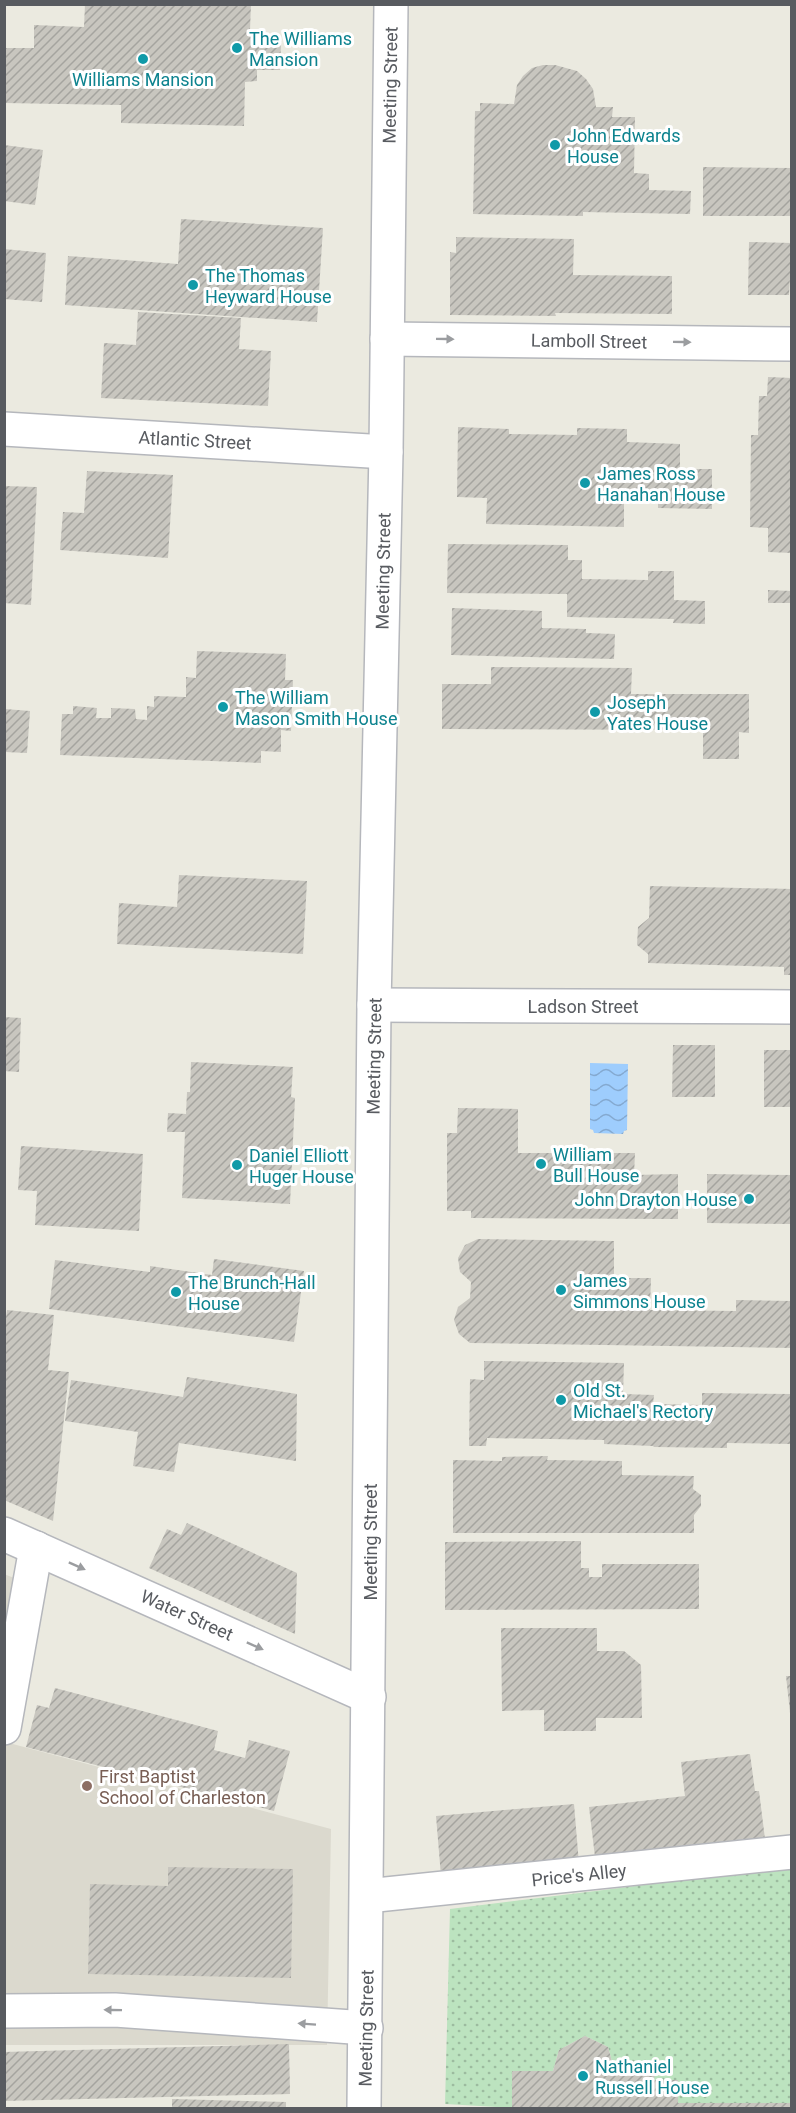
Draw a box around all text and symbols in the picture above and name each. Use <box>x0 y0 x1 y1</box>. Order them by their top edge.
street label: Meeting Street <box>378 26 402 144</box>
place label: The Williams Mansion <box>249 28 352 70</box>
marker: The Williams Mansion <box>230 41 244 55</box>
marker: Williams Mansion <box>136 52 150 66</box>
place label: Williams Mansion <box>72 69 214 90</box>
place label: John Edwards House <box>567 125 680 167</box>
marker: John Edwards House <box>548 138 562 152</box>
place label: The Thomas Heyward House <box>205 265 332 307</box>
marker: The Thomas Heyward House <box>186 278 200 292</box>
street label: Lamboll Street <box>531 329 647 353</box>
one-way arrow <box>436 334 455 344</box>
one-way arrow <box>673 337 692 347</box>
street label: Atlantic Street <box>138 427 252 453</box>
place label: James Ross Hanahan House <box>597 463 725 505</box>
marker: James Ross Hanahan House <box>578 476 592 490</box>
street label: Meeting Street <box>371 512 395 630</box>
place label: The William Mason Smith House <box>235 687 397 729</box>
place label: Joseph Yates House <box>607 692 708 734</box>
marker: The William Mason Smith House <box>216 700 230 714</box>
marker: Joseph Yates House <box>588 705 602 719</box>
street label: Ladson Street <box>527 996 639 1017</box>
street label: Meeting Street <box>362 997 386 1115</box>
place label: William Bull House <box>553 1144 639 1186</box>
place label: Daniel Elliott Huger House <box>249 1145 354 1187</box>
marker: William Bull House <box>534 1157 548 1171</box>
marker: Daniel Elliott Huger House <box>230 1158 244 1172</box>
place label: John Drayton House <box>574 1189 737 1210</box>
marker: John Drayton House <box>742 1192 756 1206</box>
place label: James Simmons House <box>573 1270 705 1312</box>
place label: The Brunch-Hall House <box>188 1272 316 1314</box>
marker: James Simmons House <box>554 1283 568 1297</box>
marker: The Brunch-Hall House <box>169 1285 183 1299</box>
place label: Old St. Michael's Rectory <box>573 1380 714 1422</box>
marker: Old St. Michael's Rectory <box>554 1393 568 1407</box>
street label: Meeting Street <box>360 1483 381 1601</box>
one-way arrow <box>68 1562 86 1572</box>
street label: Water Street <box>138 1585 237 1645</box>
one-way arrow <box>246 1642 264 1651</box>
place label: First Baptist School of Charleston <box>99 1766 266 1808</box>
marker: First Baptist School of Charleston <box>80 1779 94 1793</box>
street label: Price's Alley <box>530 1860 628 1890</box>
street label: Meeting Street <box>354 1969 378 2087</box>
one-way arrow <box>103 2005 122 2015</box>
one-way arrow <box>298 2019 317 2029</box>
place label: Nathaniel Russell House <box>595 2056 709 2098</box>
marker: Nathaniel Russell House <box>576 2069 590 2083</box>

